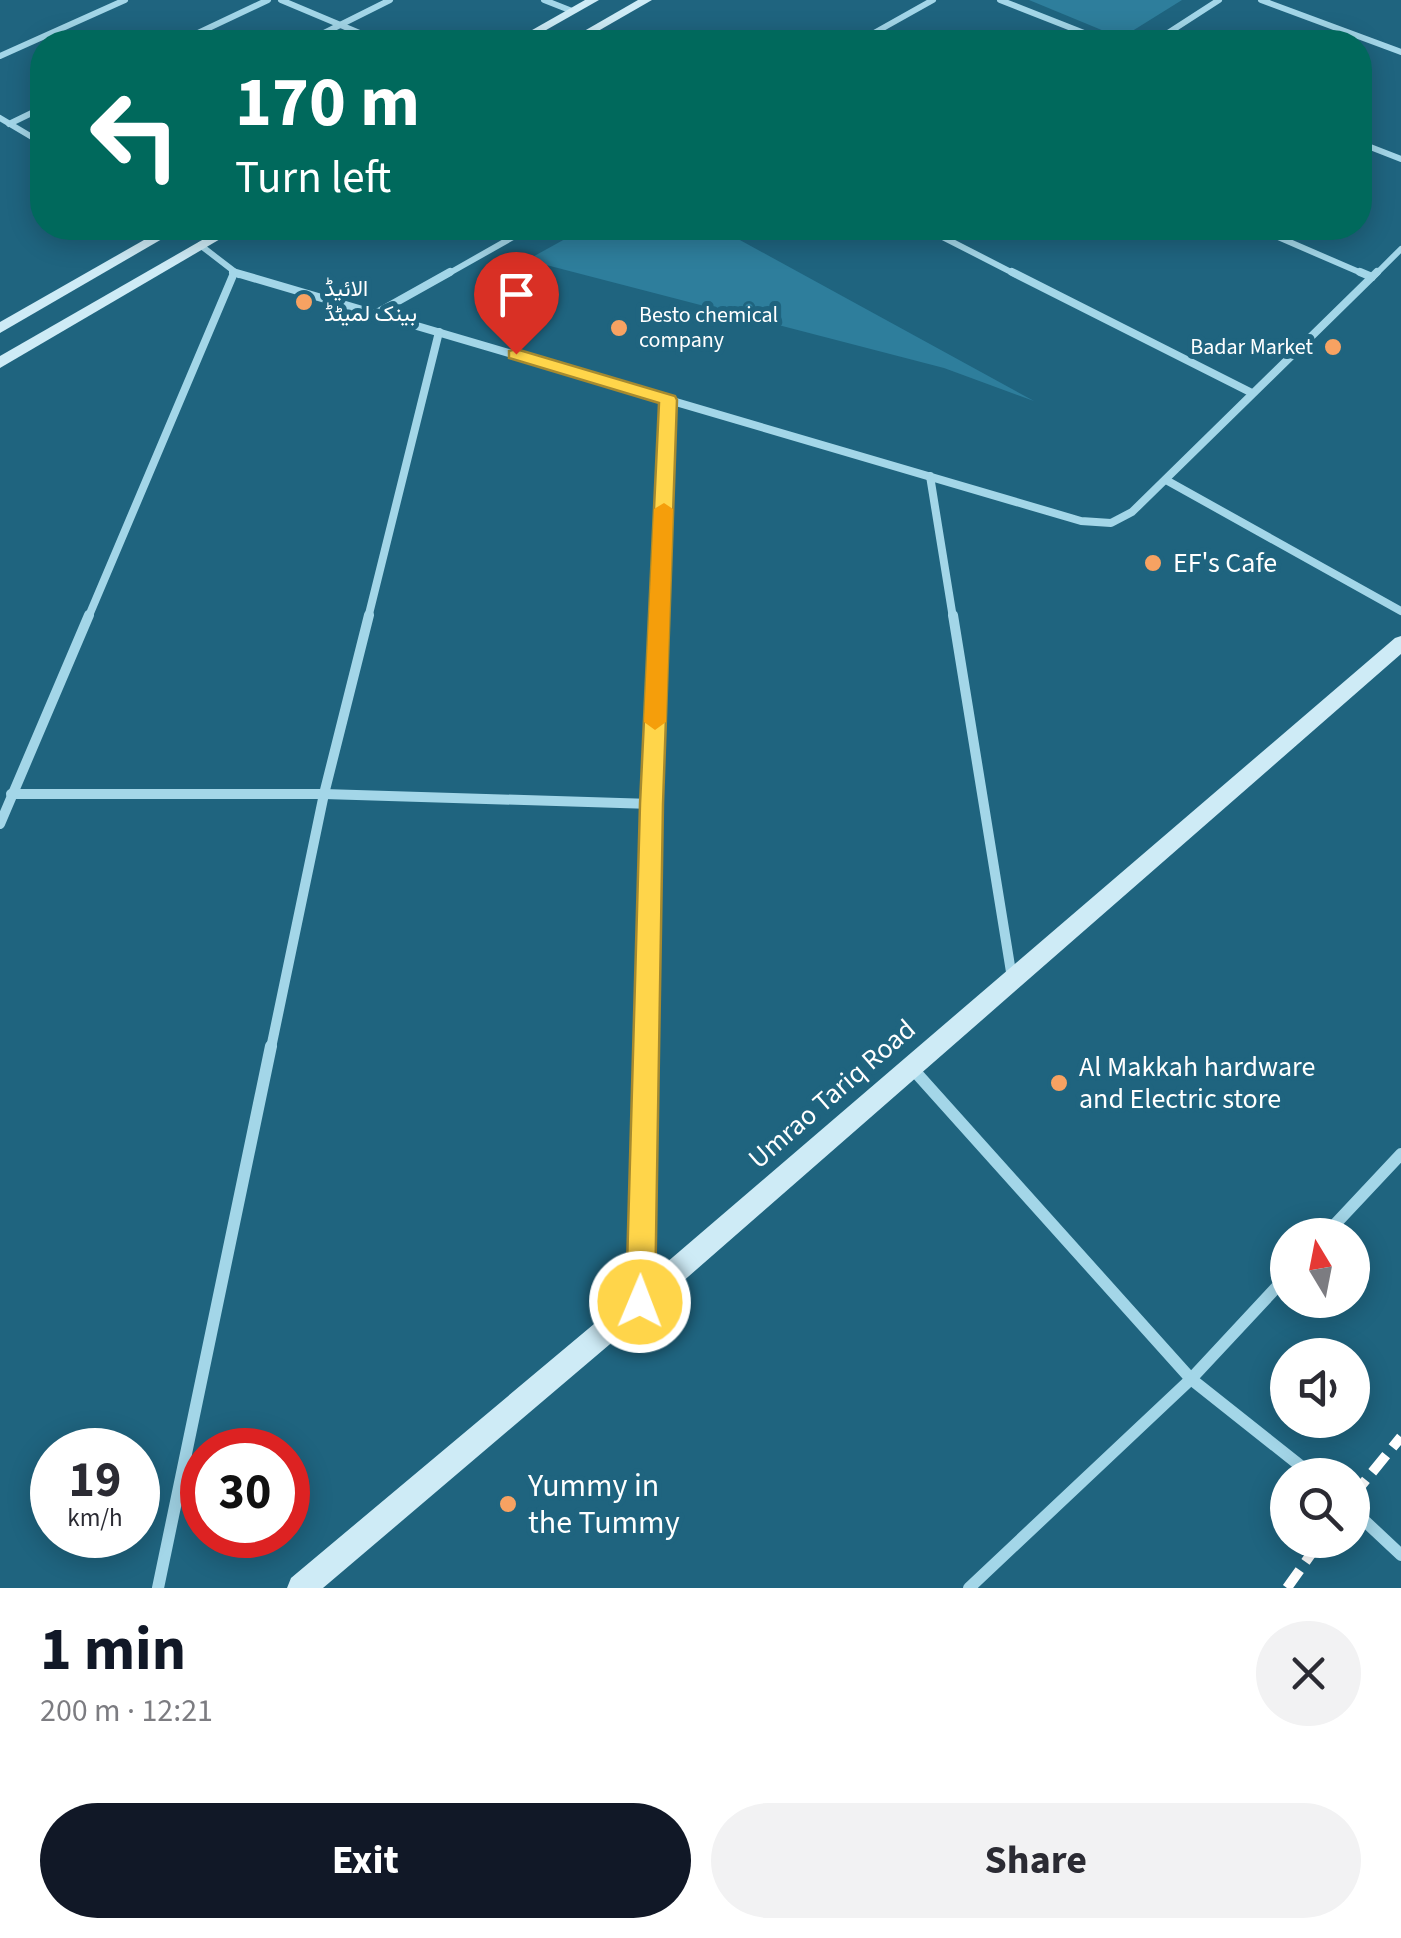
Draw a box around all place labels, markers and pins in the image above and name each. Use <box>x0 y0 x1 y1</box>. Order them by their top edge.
pin <box>474 252 559 355</box>
place label: الائیڈ بینک لمیٹڈ <box>324 273 417 330</box>
marker: الائیڈ بینک لمیٹڈ <box>293 291 315 313</box>
place label: Besto chemical company <box>639 299 778 356</box>
marker: Besto chemical company <box>608 317 630 339</box>
place label: Badar Market <box>1190 331 1314 363</box>
marker: Badar Market <box>1322 336 1344 358</box>
place label: EF's Cafe <box>1173 543 1277 583</box>
marker: EF's Cafe <box>1142 552 1164 574</box>
place label: Al Makkah hardware and Electric store <box>1079 1047 1315 1119</box>
marker: Al Makkah hardware and Electric store <box>1048 1072 1070 1094</box>
place label: Yummy in the Tummy <box>527 1463 680 1546</box>
marker: Yummy in the Tummy <box>497 1493 519 1515</box>

